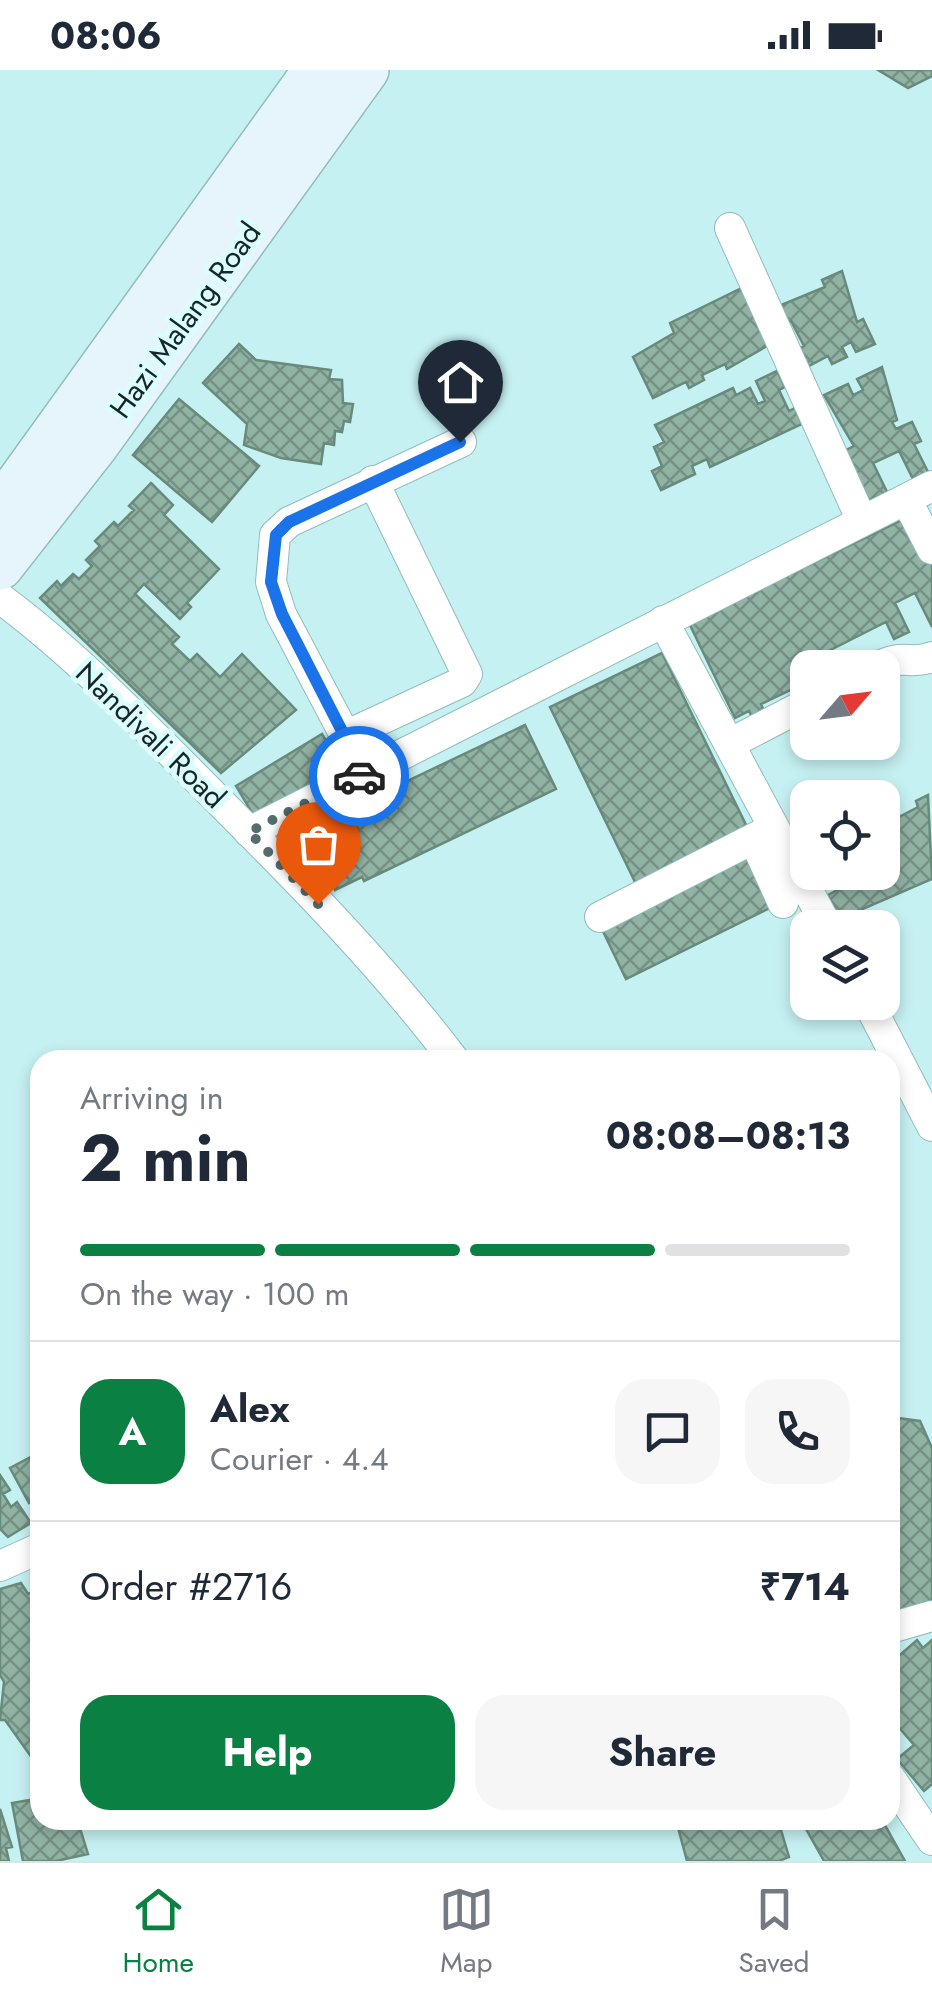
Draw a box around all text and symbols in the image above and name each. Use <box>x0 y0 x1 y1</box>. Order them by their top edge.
text: 08:06 <box>50 8 162 63</box>
street label: Hazi Malang Road <box>99 213 271 427</box>
pin <box>418 340 503 443</box>
icon: home <box>433 355 488 410</box>
north arrow <box>790 650 900 760</box>
map controls <box>790 650 900 1020</box>
street label: Nandivali Road <box>66 652 236 818</box>
courier <box>309 726 409 826</box>
icon: car <box>332 749 387 804</box>
button: locate <box>790 780 900 890</box>
pin <box>276 802 361 905</box>
icon: bag <box>291 817 346 872</box>
button: layers <box>790 910 900 1020</box>
text: Arriving in <box>80 1075 224 1121</box>
text: 08:08–08:13 <box>606 1108 850 1163</box>
text: 2 min <box>80 1111 251 1205</box>
text: On the way · 100 m <box>80 1271 349 1317</box>
button: chat <box>615 1379 720 1484</box>
button: phone <box>745 1379 850 1484</box>
text: Alex <box>210 1381 290 1436</box>
text: A <box>119 1404 146 1459</box>
text: Courier · 4.4 <box>210 1436 389 1482</box>
text: Order #2716 <box>80 1559 292 1614</box>
text: ₹714 <box>759 1559 850 1614</box>
button: Help <box>80 1695 455 1810</box>
button: Share <box>475 1695 850 1810</box>
tab: Home <box>122 1882 194 1983</box>
tab: Map <box>439 1882 494 1983</box>
tab: Saved <box>739 1882 810 1983</box>

